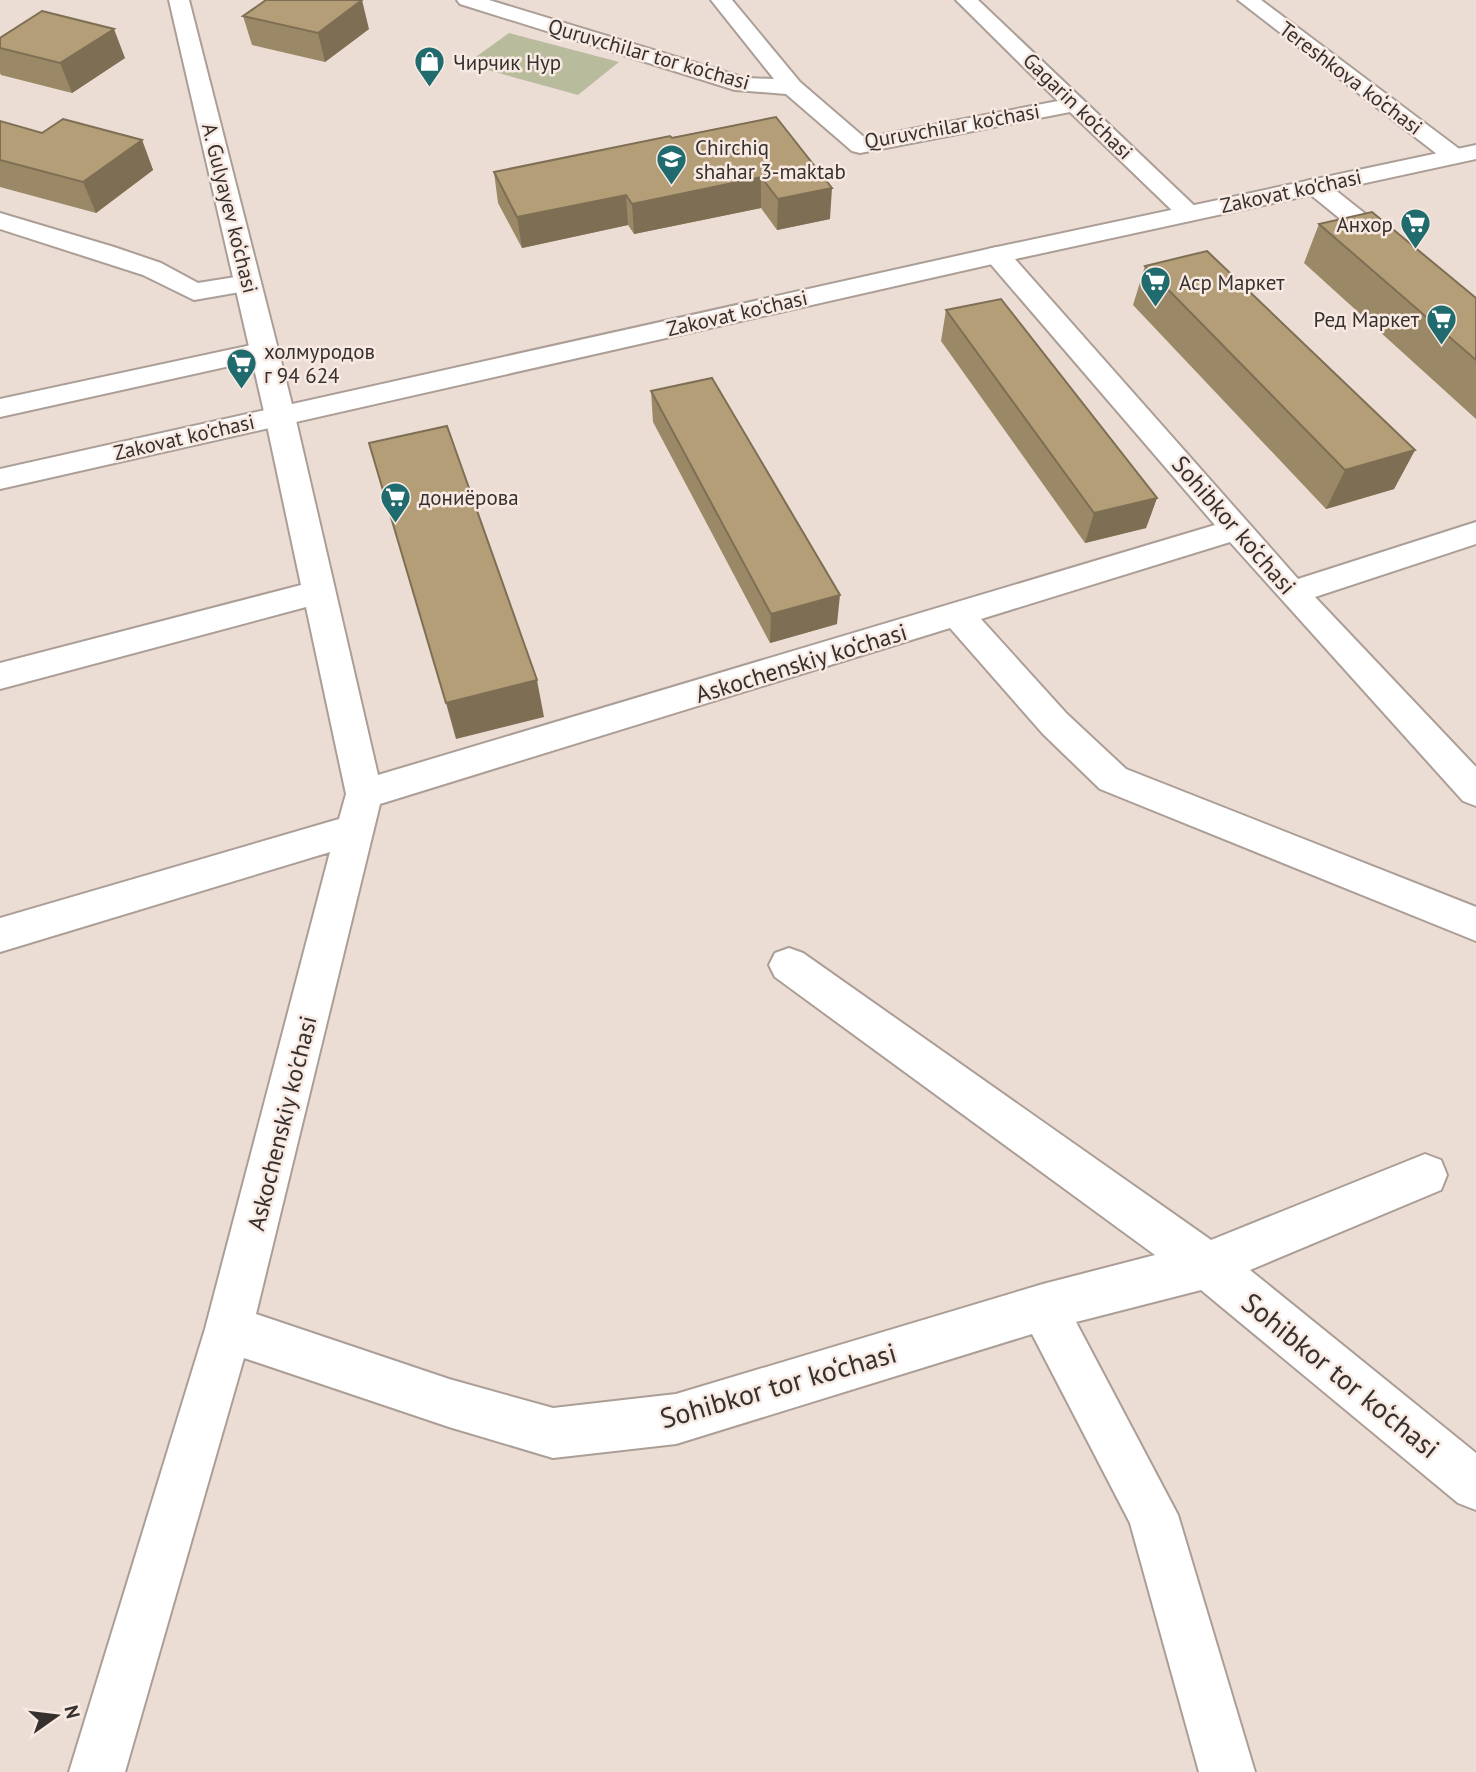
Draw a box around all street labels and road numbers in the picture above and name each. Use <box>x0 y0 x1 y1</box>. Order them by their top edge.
street label: Quruvchilar tor ko‘chasi <box>545 12 753 96</box>
street label: Tereshkova ko‘chasi <box>1274 15 1428 141</box>
street label: Gagarin ko‘chasi <box>1017 47 1139 165</box>
street label: Quruvchilar ko‘chasi <box>862 97 1042 155</box>
street label: A. Gulyayev ko‘chasi <box>196 120 264 296</box>
street label: Zakovat ko'chasi <box>1218 163 1364 219</box>
street label: Zakovat ko'chasi <box>664 284 810 342</box>
street label: Zakovat ko'chasi <box>111 408 257 466</box>
street label: Sohibkor ko‘chasi <box>1165 449 1303 601</box>
street label: Askochenskiy ko‘chasi <box>691 616 911 710</box>
street label: Askochenskiy ko'chasi <box>240 1012 324 1234</box>
street label: Sohibkor tor ko‘chasi <box>1234 1284 1448 1466</box>
street label: Sohibkor tor ko‘chasi <box>655 1334 901 1436</box>

